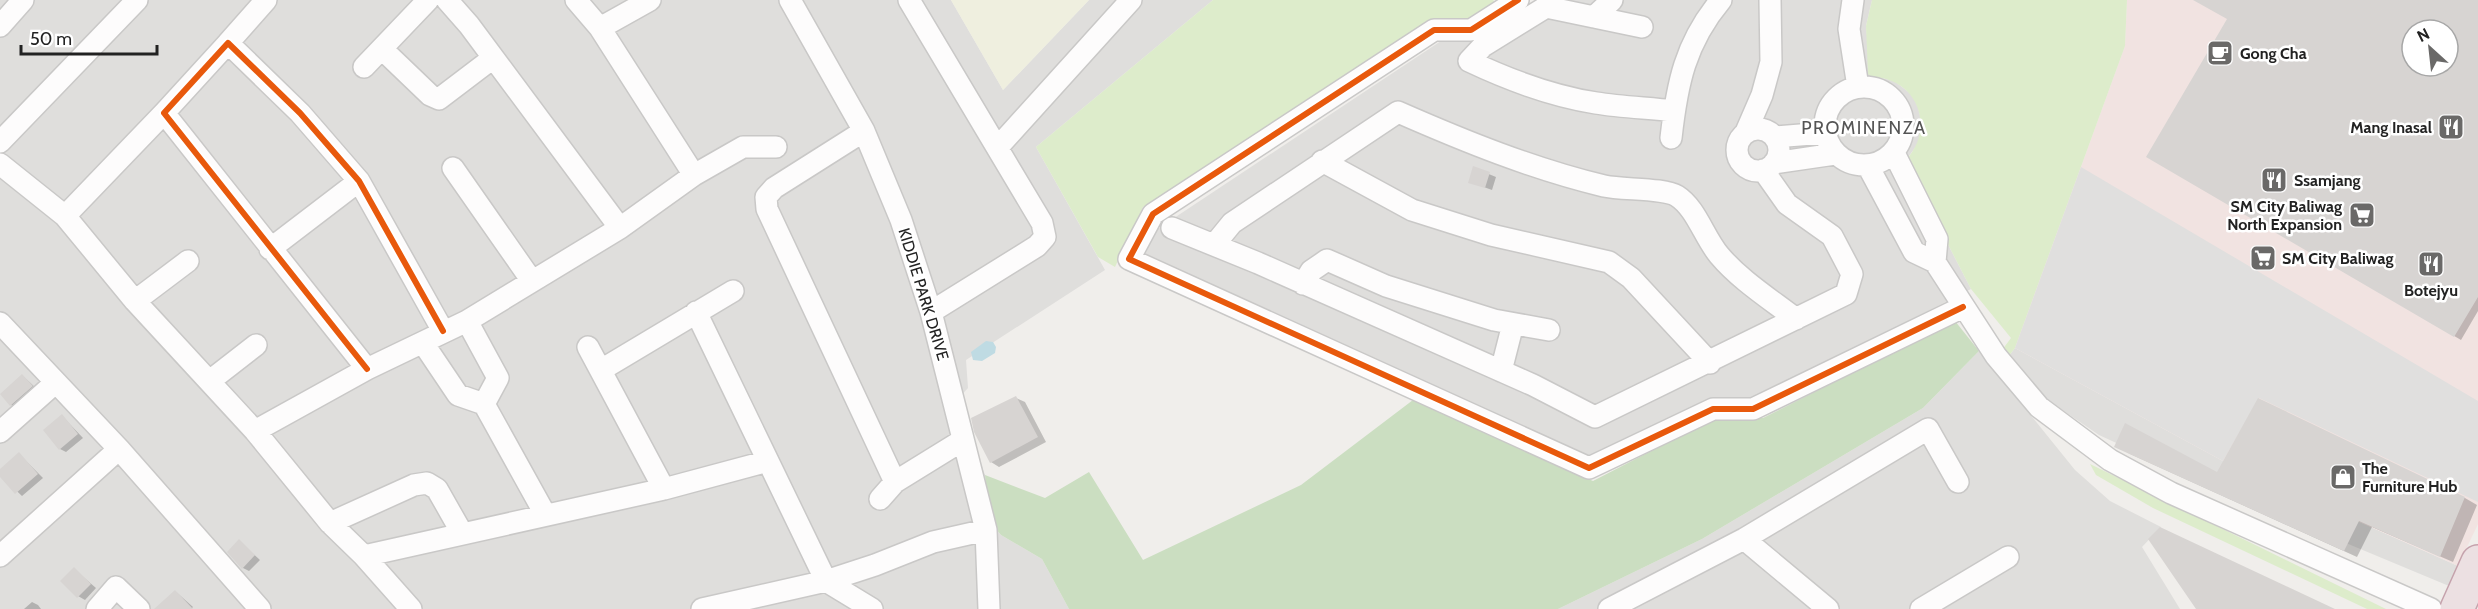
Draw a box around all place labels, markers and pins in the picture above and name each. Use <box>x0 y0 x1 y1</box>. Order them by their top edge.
cafe icon: Gong Cha <box>2205 38 2235 68</box>
place label: Gong Cha <box>2240 44 2307 63</box>
restaurant icon: Mang Inasal <box>2436 112 2466 142</box>
place label: Mang Inasal <box>2350 118 2432 137</box>
restaurant icon: Ssamjang <box>2259 165 2289 195</box>
place label: Ssamjang <box>2294 171 2361 190</box>
place label: SM City Baliwag North Expansion <box>2227 197 2342 234</box>
supermarket icon: SM City Baliwag North Expansion <box>2347 200 2377 230</box>
supermarket icon: SM City Baliwag <box>2248 243 2278 273</box>
place label: SM City Baliwag <box>2282 249 2393 268</box>
restaurant icon: Botejyu <box>2416 249 2446 279</box>
place label: Botejyu <box>2404 281 2458 300</box>
place label: The Furniture Hub <box>2362 459 2457 496</box>
shop icon: The Furniture Hub <box>2328 462 2358 492</box>

